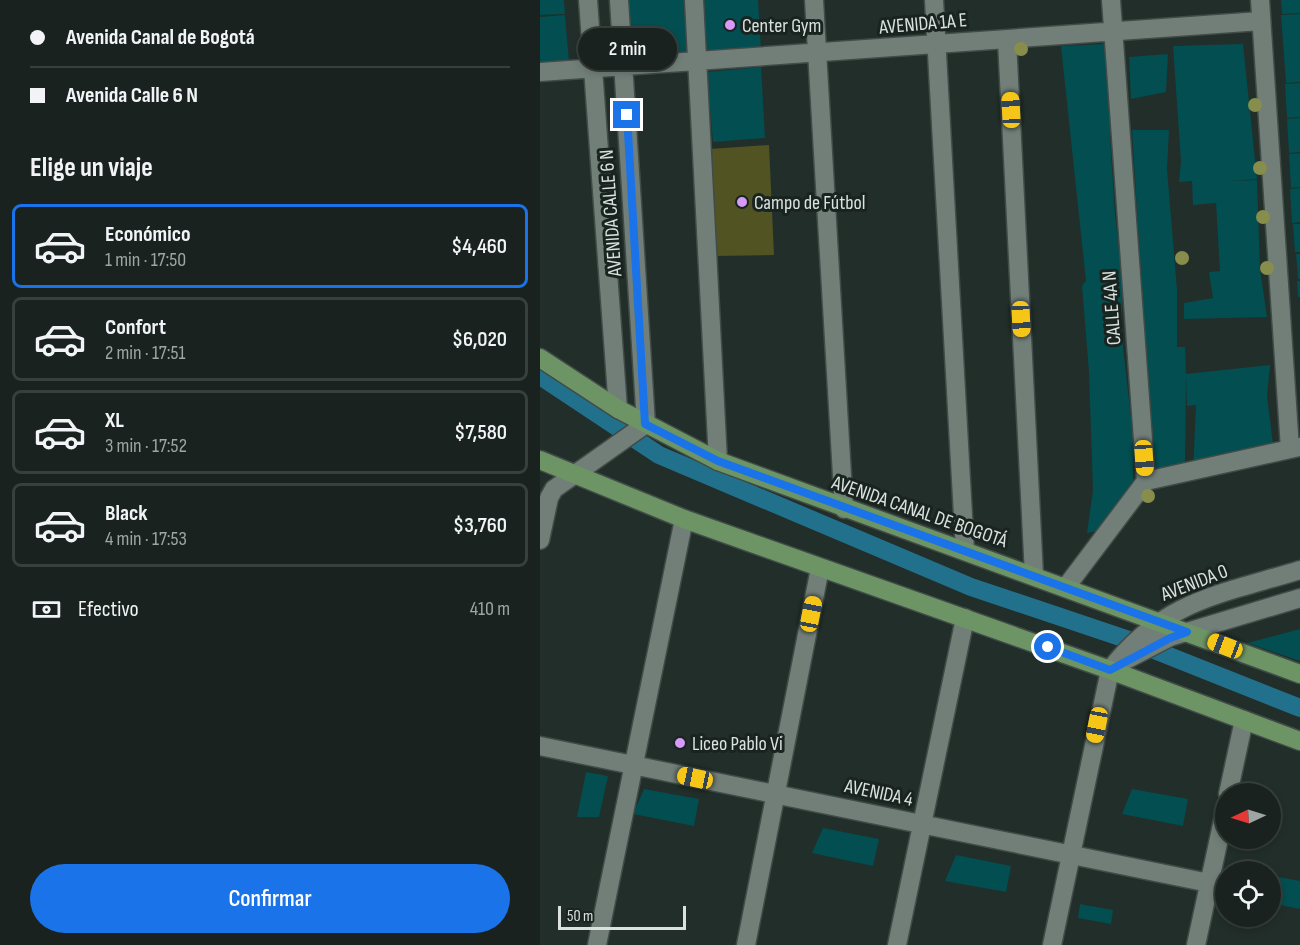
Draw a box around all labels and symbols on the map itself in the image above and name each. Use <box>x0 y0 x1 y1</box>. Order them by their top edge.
street label: AVENIDA 1A E <box>877 8 968 40</box>
place label: Center Gym <box>742 14 821 38</box>
marker: Center Gym <box>723 18 737 32</box>
callout: 2 min <box>578 28 676 70</box>
car <box>1001 92 1021 128</box>
route end <box>613 101 640 128</box>
street label: AVENIDA CALLE 6 N <box>595 149 627 278</box>
place label: Campo de Fútbol <box>754 191 866 215</box>
marker: Campo de Fútbol <box>735 195 749 209</box>
street label: CALLE 4A N <box>1097 270 1127 346</box>
car <box>1011 301 1031 337</box>
car <box>1134 439 1154 477</box>
street label: AVENIDA CANAL DE BOGOTÁ <box>828 470 1011 553</box>
street label: AVENIDA 0 <box>1157 559 1231 607</box>
car <box>799 595 823 633</box>
car <box>1205 631 1245 661</box>
route start <box>1034 633 1061 660</box>
car <box>1085 706 1109 744</box>
place label: Liceo Pablo Vi <box>692 732 783 756</box>
marker: Liceo Pablo Vi <box>673 736 687 750</box>
car <box>676 765 714 791</box>
street label: AVENIDA 4 <box>842 774 915 812</box>
north arrow <box>1215 783 1281 849</box>
scale bar <box>558 903 686 930</box>

